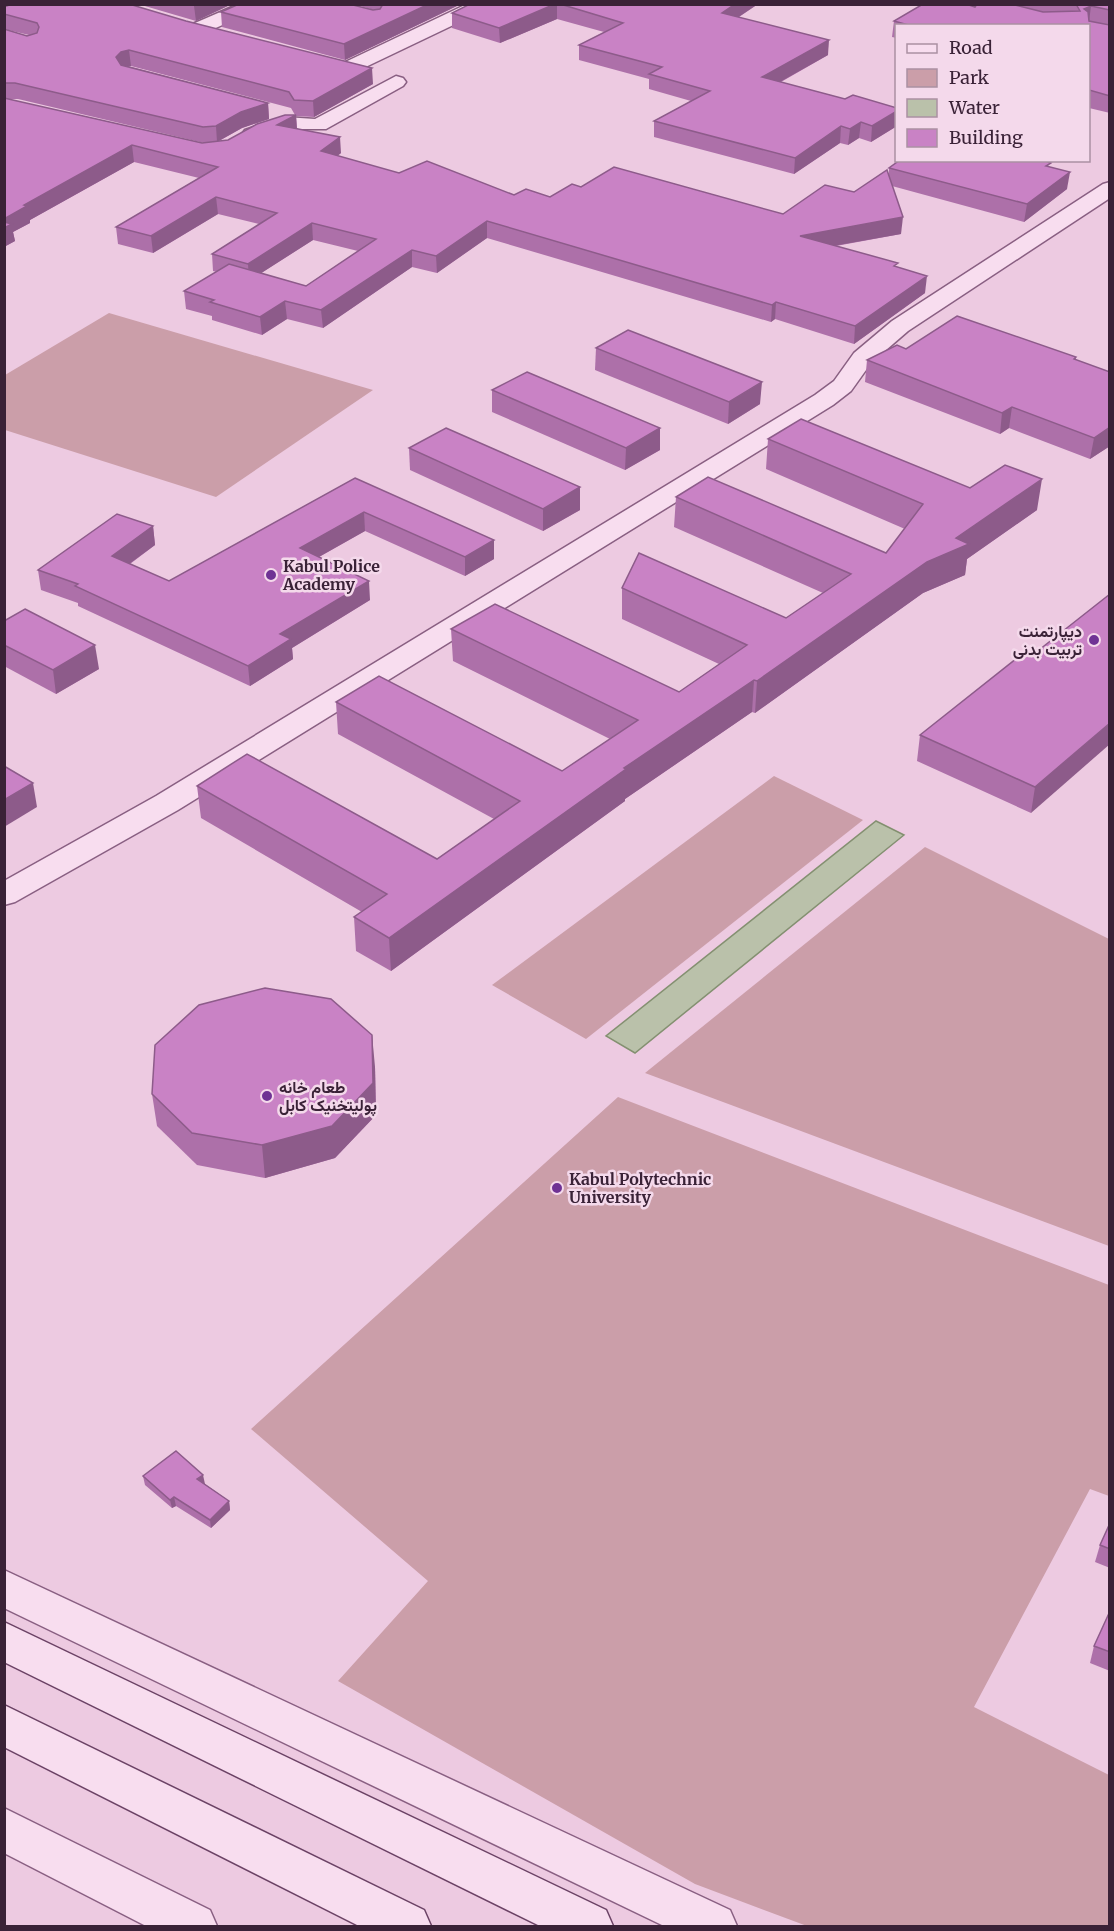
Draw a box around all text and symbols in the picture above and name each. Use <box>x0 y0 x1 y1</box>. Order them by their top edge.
legend <box>895 24 1090 162</box>
text: Road <box>949 36 993 59</box>
text: Park <box>949 66 990 89</box>
text: Water <box>948 96 1000 119</box>
text: Building <box>949 126 1023 149</box>
place label: Kabul Police Academy <box>282 556 380 594</box>
marker: Kabul Police Academy <box>264 568 278 582</box>
place label: دیپارتمنت تربیت بدنی <box>1013 621 1082 660</box>
marker: دیپارتمنت تربیت بدنی <box>1087 633 1101 647</box>
place label: طعام خانه پولیتخنیک کابل <box>279 1077 377 1117</box>
marker: طعام خانه پولیتخنیک کابل <box>260 1089 274 1103</box>
place label: Kabul Polytechnic University <box>569 1169 711 1207</box>
marker: Kabul Polytechnic University <box>550 1181 564 1195</box>

